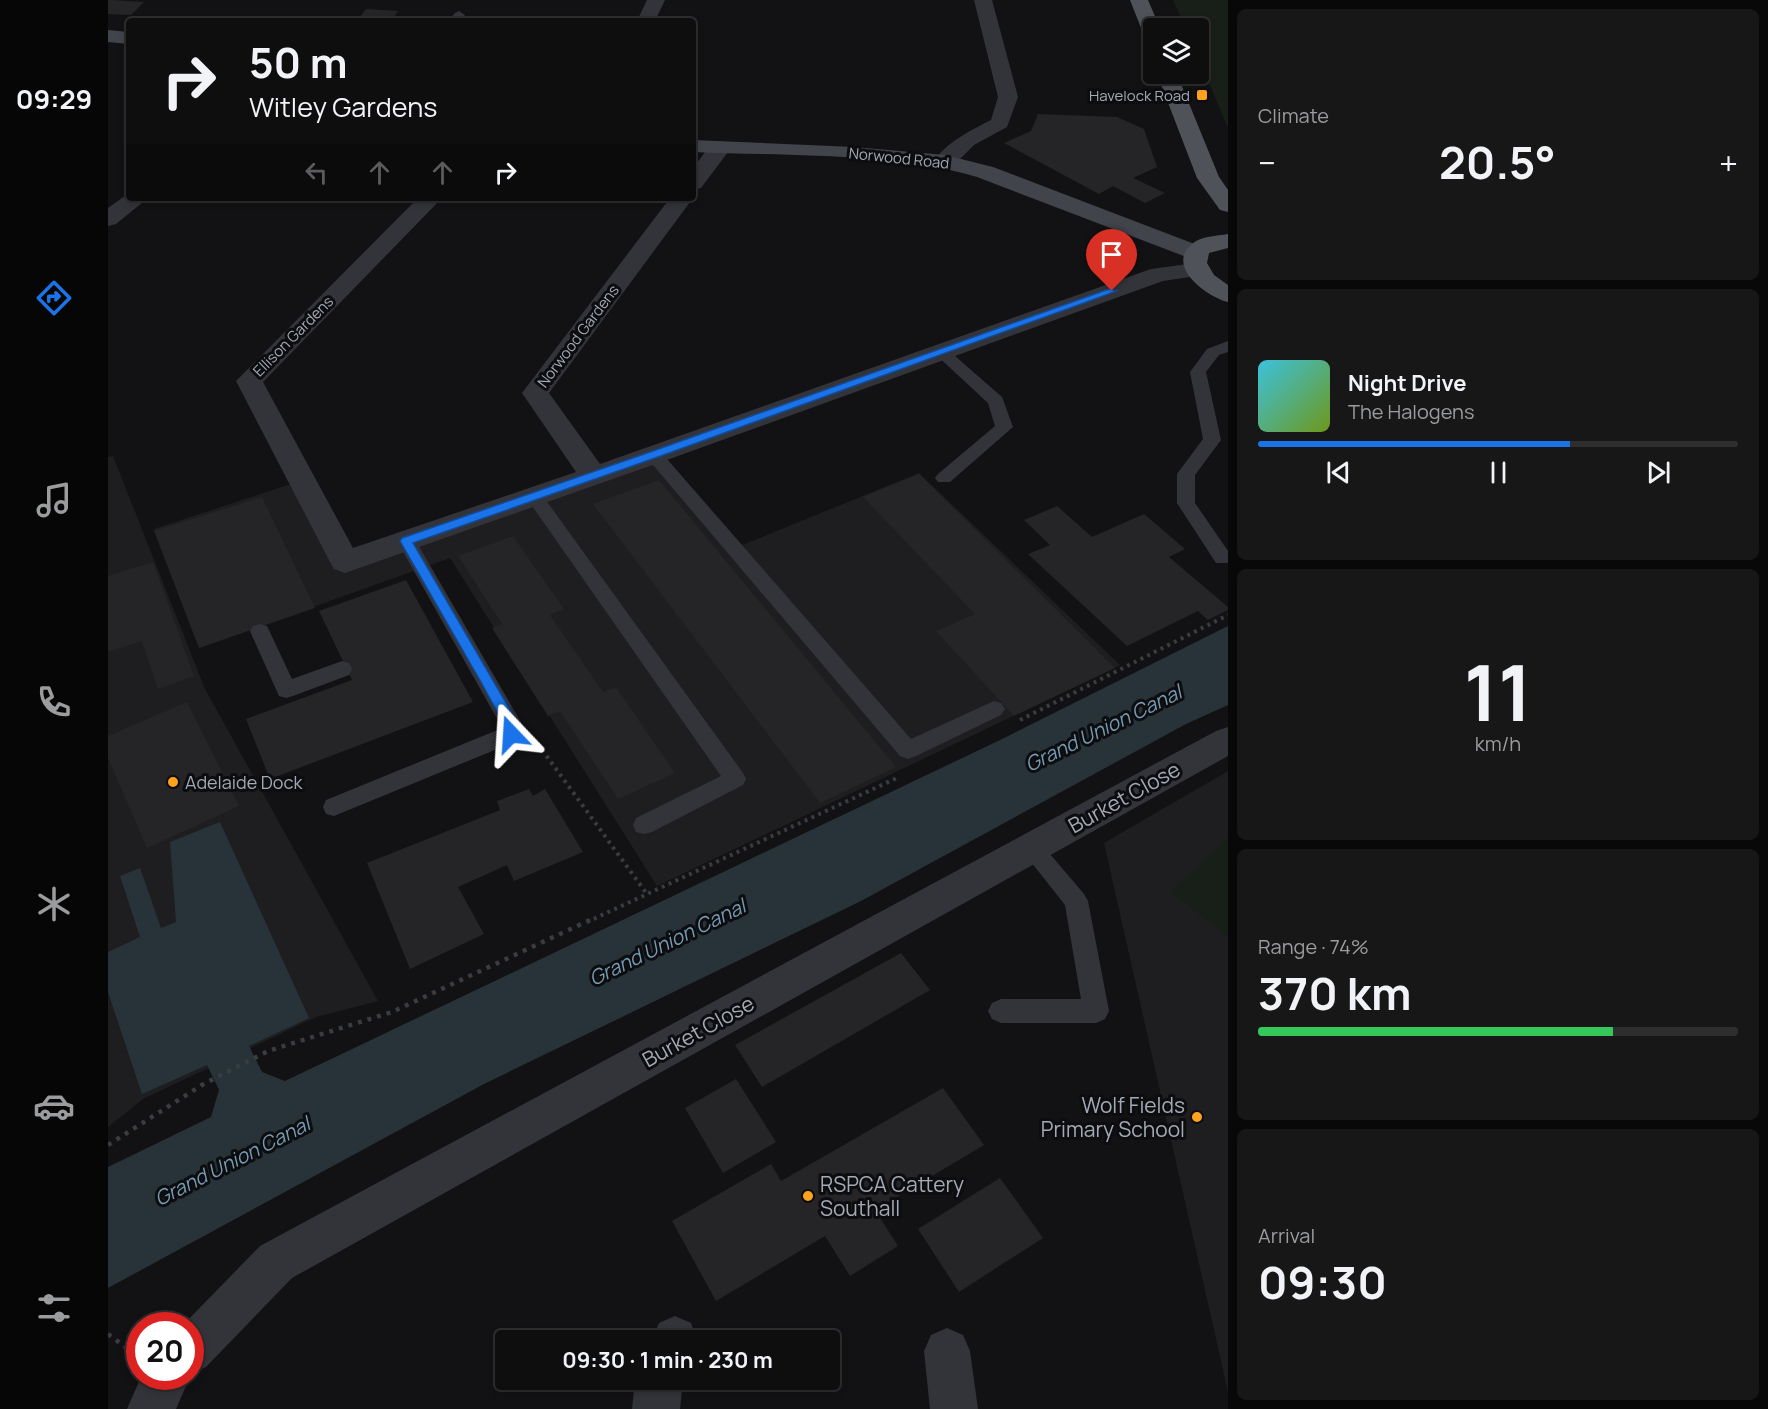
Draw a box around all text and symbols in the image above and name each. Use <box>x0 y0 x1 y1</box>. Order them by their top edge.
map controls <box>1143 18 1209 84</box>
button: layers <box>1143 18 1209 84</box>
text: 50 m <box>249 33 347 91</box>
icon: right <box>150 42 228 120</box>
text: 09:29 <box>16 80 92 117</box>
place label: Havelock Road <box>1089 85 1190 106</box>
text: Witley Gardens <box>249 88 437 125</box>
marker: Havelock Road <box>1195 88 1209 102</box>
text: Climate <box>1258 102 1329 129</box>
text: 20.5° <box>1439 131 1556 193</box>
text: − <box>1258 140 1276 185</box>
text: + <box>1719 140 1738 185</box>
street label: Norwood Road <box>848 142 950 174</box>
icon: left <box>300 156 333 189</box>
icon: ahead <box>363 156 396 189</box>
icon: ahead <box>426 156 459 189</box>
icon: right <box>489 156 522 189</box>
pin <box>1086 229 1137 291</box>
icon: arrive <box>1095 238 1128 271</box>
icon: directions <box>33 277 75 319</box>
street label: Norwood Gardens <box>532 280 624 392</box>
street label: Ellison Gardens <box>248 291 338 381</box>
text: Night Drive <box>1348 368 1467 398</box>
text: The Halogens <box>1348 398 1474 425</box>
icon: previous <box>1322 456 1355 489</box>
icon: pause <box>1482 456 1515 489</box>
icon: next <box>1642 456 1675 489</box>
icon: music <box>33 479 75 521</box>
text: 11 <box>1464 638 1532 744</box>
water label: Grand Union Canal <box>1020 677 1188 778</box>
icon: phone <box>33 681 75 723</box>
position arrow <box>479 702 543 766</box>
text: km/h <box>1475 730 1521 757</box>
street label: Burket Close <box>1063 755 1185 839</box>
place label: Adelaide Dock <box>185 770 303 794</box>
marker: Adelaide Dock <box>166 775 180 789</box>
icon: climate <box>33 883 75 925</box>
water label: Grand Union Canal <box>584 891 752 992</box>
text: Range · 74% <box>1258 933 1369 960</box>
text: 370 km <box>1258 962 1411 1024</box>
street label: Burket Close <box>637 989 759 1073</box>
icon: car <box>33 1085 75 1127</box>
place label: Wolf Fields Primary School <box>1041 1091 1185 1143</box>
water label: Grand Union Canal <box>150 1109 316 1212</box>
marker: Wolf Fields Primary School <box>1190 1110 1204 1124</box>
place label: RSPCA Cattery Southall <box>820 1170 964 1222</box>
marker: RSPCA Cattery Southall <box>801 1189 815 1203</box>
text: Arrival <box>1258 1222 1315 1249</box>
text: 09:30 <box>1258 1251 1387 1313</box>
icon: filters <box>33 1287 75 1329</box>
speed limit sign: 20 <box>126 1312 204 1390</box>
text: 09:30 · 1 min · 230 m <box>562 1345 773 1375</box>

